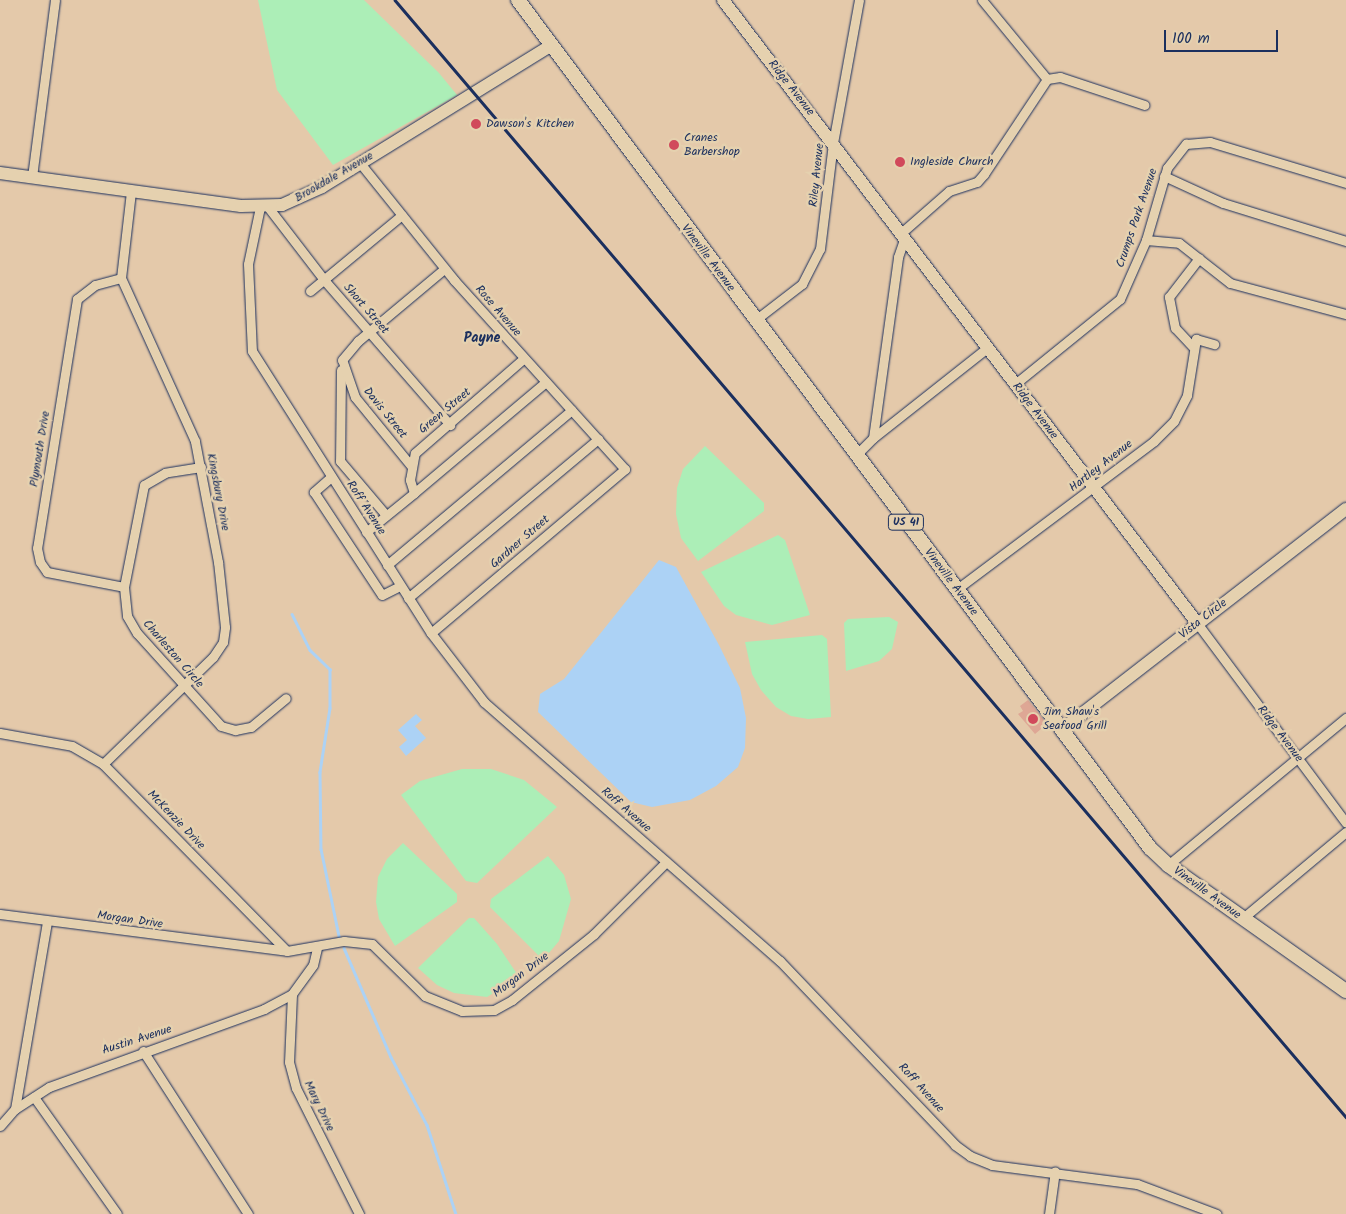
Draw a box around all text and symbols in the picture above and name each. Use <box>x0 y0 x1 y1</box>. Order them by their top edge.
scale bar <box>1166 20 1280 52</box>
text: 100 m <box>1172 27 1210 51</box>
street label: Ridge Avenue <box>765 57 817 119</box>
place label: Dawson's Kitchen <box>486 117 574 131</box>
marker: Dawson's Kitchen <box>470 118 482 130</box>
place label: Cranes Barbershop <box>684 131 740 159</box>
marker: Cranes Barbershop <box>668 139 680 151</box>
street label: Riley Avenue <box>806 142 828 208</box>
street label: Brookdale Avenue <box>292 149 376 205</box>
place label: Ingleside Church <box>910 155 993 169</box>
marker: Ingleside Church <box>894 156 906 168</box>
street label: Crumps Park Avenue <box>1113 166 1161 270</box>
street label: Vineville Avenue <box>678 222 738 294</box>
street label: Short Street <box>340 281 392 337</box>
street label: Rose Avenue <box>472 282 524 340</box>
district label: Payne <box>464 330 500 346</box>
street label: Ridge Avenue <box>1009 380 1061 442</box>
street label: Davis Street <box>360 385 410 441</box>
street label: Green Street <box>416 385 474 437</box>
street label: Plymouth Drive <box>27 410 53 488</box>
street label: Hartley Avenue <box>1066 437 1136 495</box>
street label: Kingsbury Drive <box>203 452 233 532</box>
street label: Roff Avenue <box>343 478 389 538</box>
street label: Gardner Street <box>487 512 553 572</box>
road number: US 41 <box>887 514 925 530</box>
street label: Vineville Avenue <box>921 546 981 618</box>
street label: Vista Circle <box>1176 596 1230 642</box>
street label: Charleston Circle <box>139 617 207 691</box>
street label: Ridge Avenue <box>1254 703 1306 765</box>
place label: Jim Shaw's Seafood Grill <box>1043 705 1107 733</box>
marker: Jim Shaw's Seafood Grill <box>1027 713 1039 725</box>
street label: Roff Avenue <box>598 784 654 836</box>
street label: McKenzie Drive <box>144 787 208 853</box>
street label: Vineville Avenue <box>1170 864 1244 922</box>
street label: Morgan Drive <box>96 908 164 932</box>
street label: Morgan Drive <box>490 949 552 1001</box>
street label: Austin Avenue <box>100 1022 174 1058</box>
street label: Roff Avenue <box>895 1060 947 1116</box>
street label: Mary Drive <box>301 1078 337 1134</box>

